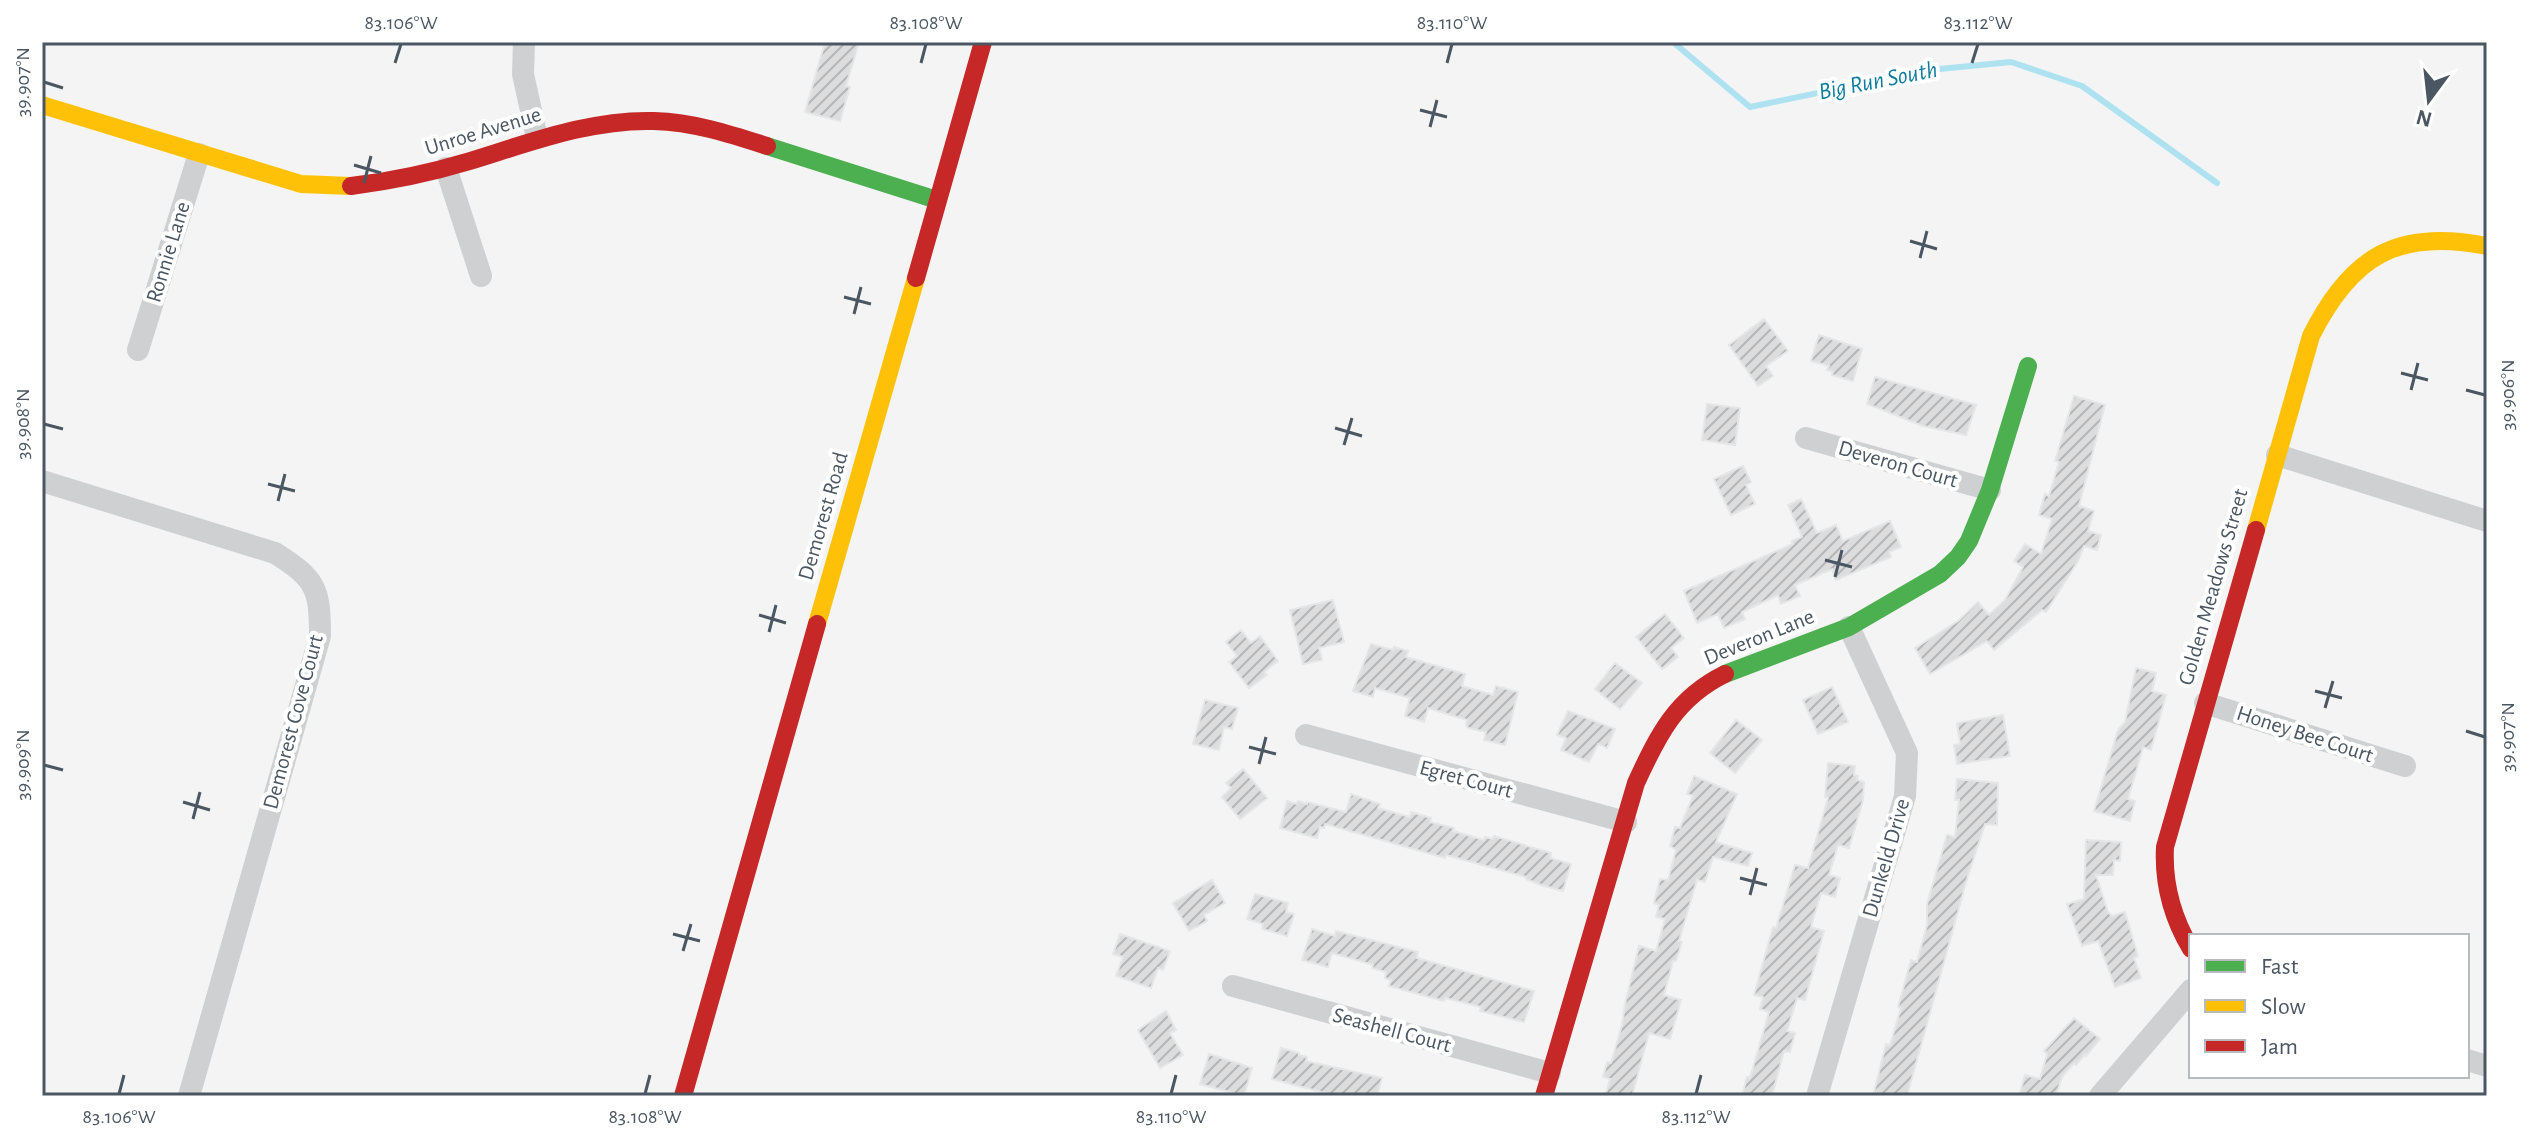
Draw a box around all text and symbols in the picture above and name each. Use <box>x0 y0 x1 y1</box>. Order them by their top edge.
text: 83.106°W <box>364 13 438 33</box>
text: 83.108°W <box>889 13 963 33</box>
text: 83.110°W <box>1417 13 1487 33</box>
text: 83.112°W <box>1943 13 2013 33</box>
text: 39.907°N <box>13 47 33 117</box>
water label: Big Run South <box>1817 58 1939 104</box>
north arrow <box>2389 60 2469 140</box>
street label: Unroe Avenue <box>422 103 544 159</box>
text: N <box>2414 106 2434 131</box>
street label: Ronnie Lane <box>142 199 194 305</box>
text: 39.906°N <box>2498 359 2518 431</box>
text: 39.908°N <box>13 388 33 460</box>
street label: Deveron Court <box>1836 436 1960 492</box>
street label: Demorest Road <box>794 449 852 583</box>
street label: Golden Meadows Street <box>2174 486 2252 688</box>
street label: Deveron Lane <box>1701 605 1817 669</box>
street label: Demorest Cove Court <box>259 632 327 812</box>
street label: Honey Bee Court <box>2234 702 2376 766</box>
text: 39.907°N <box>2498 702 2518 772</box>
text: 39.909°N <box>13 729 33 801</box>
street label: Egret Court <box>1417 756 1515 802</box>
street label: Dunkeld Drive <box>1859 796 1913 920</box>
legend <box>2189 934 2469 1078</box>
text: Fast <box>2261 955 2299 979</box>
text: Slow <box>2261 995 2306 1019</box>
street label: Seashell Court <box>1331 1004 1453 1056</box>
text: Jam <box>2261 1035 2298 1059</box>
text: 83.106°W <box>82 1107 156 1127</box>
text: 83.108°W <box>608 1107 682 1127</box>
text: 83.110°W <box>1136 1107 1206 1127</box>
text: 83.112°W <box>1661 1107 1731 1127</box>

